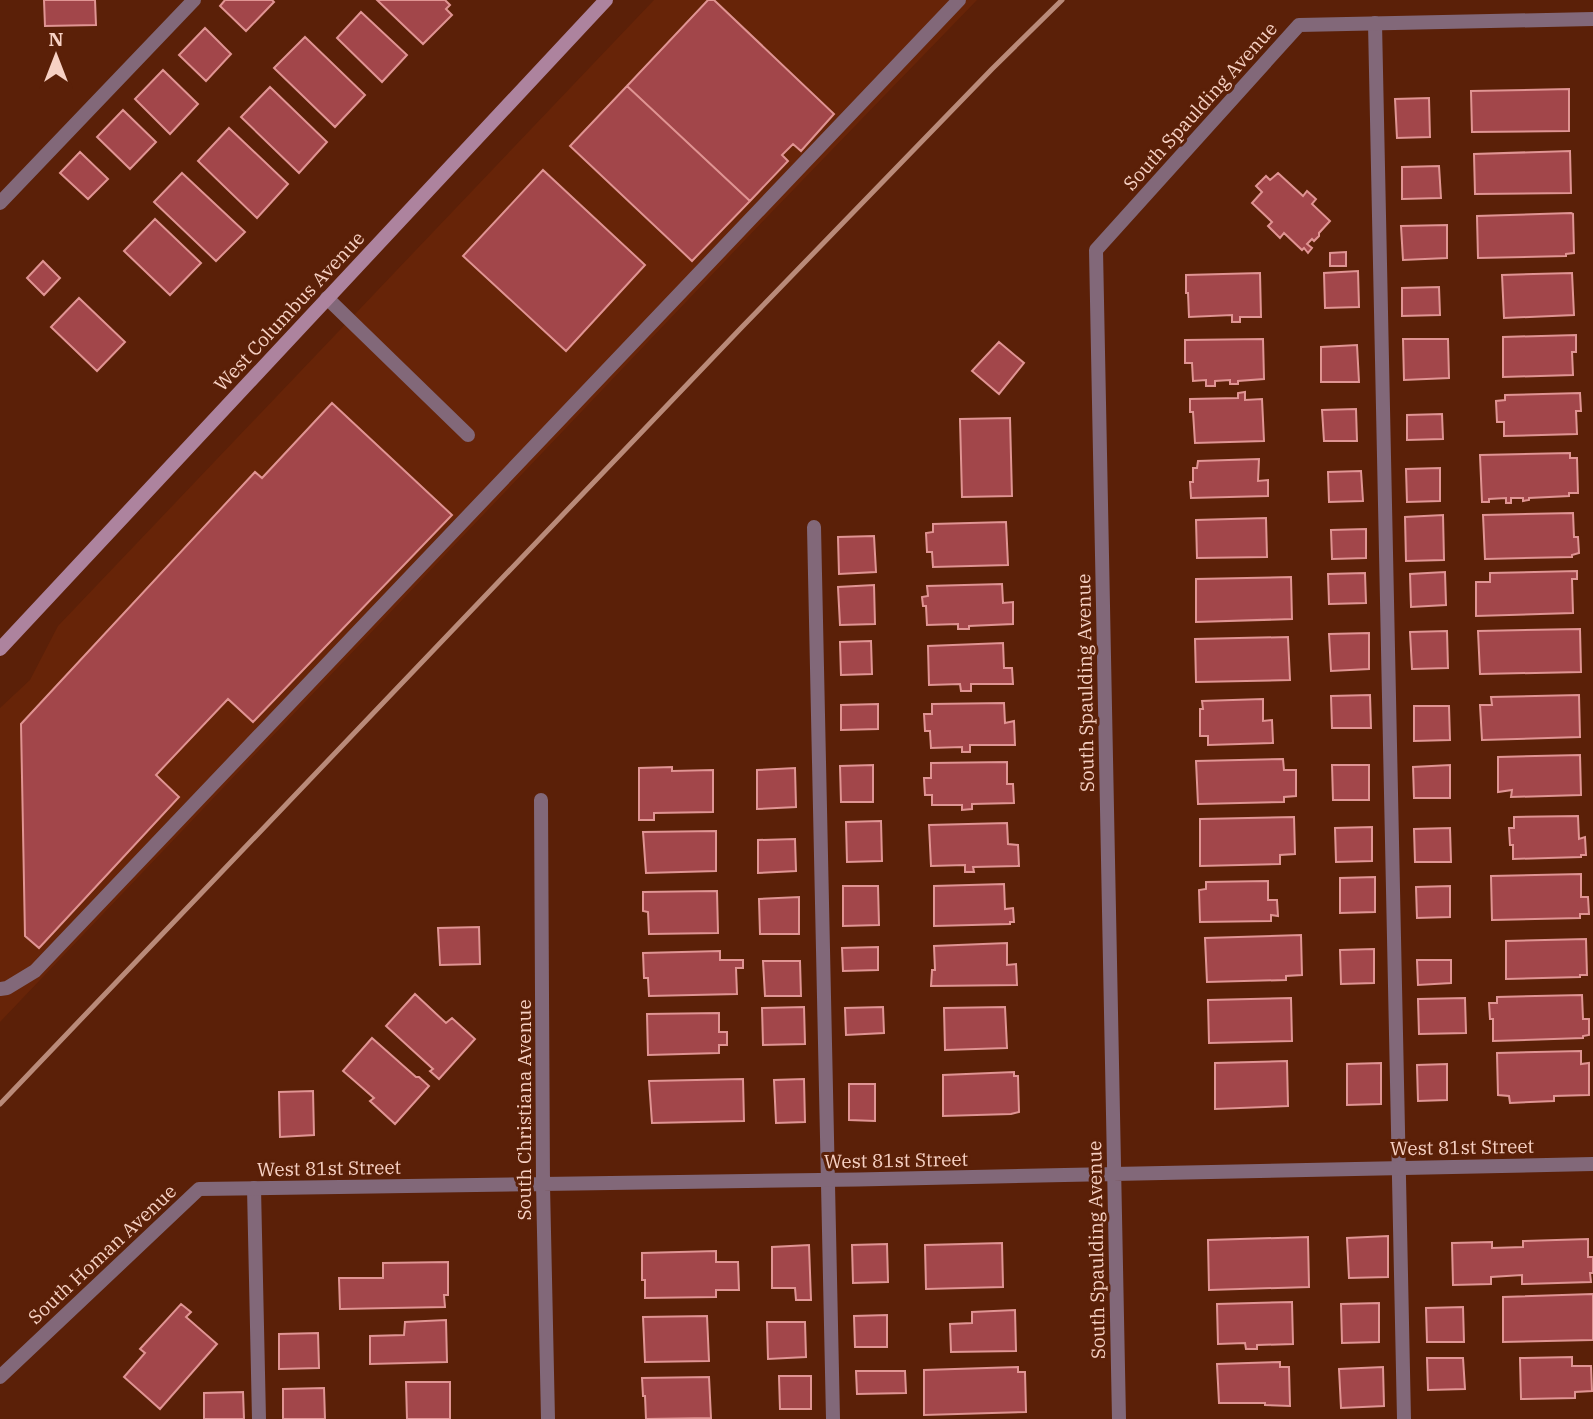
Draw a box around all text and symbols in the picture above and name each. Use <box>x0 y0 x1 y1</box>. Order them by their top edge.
street label: South Spaulding Avenue <box>1118 17 1282 195</box>
north arrow <box>21 21 91 91</box>
text: N <box>48 27 64 51</box>
street label: West Columbus Avenue <box>209 226 369 396</box>
street label: South Spaulding Avenue <box>1071 574 1099 792</box>
street label: South Christiana Avenue <box>512 999 536 1221</box>
street label: West 81st Street <box>1390 1134 1535 1160</box>
street label: South Spaulding Avenue <box>1082 1141 1110 1359</box>
street label: West 81st Street <box>824 1147 969 1173</box>
street label: West 81st Street <box>257 1155 402 1181</box>
street label: South Homan Avenue <box>23 1179 181 1329</box>

